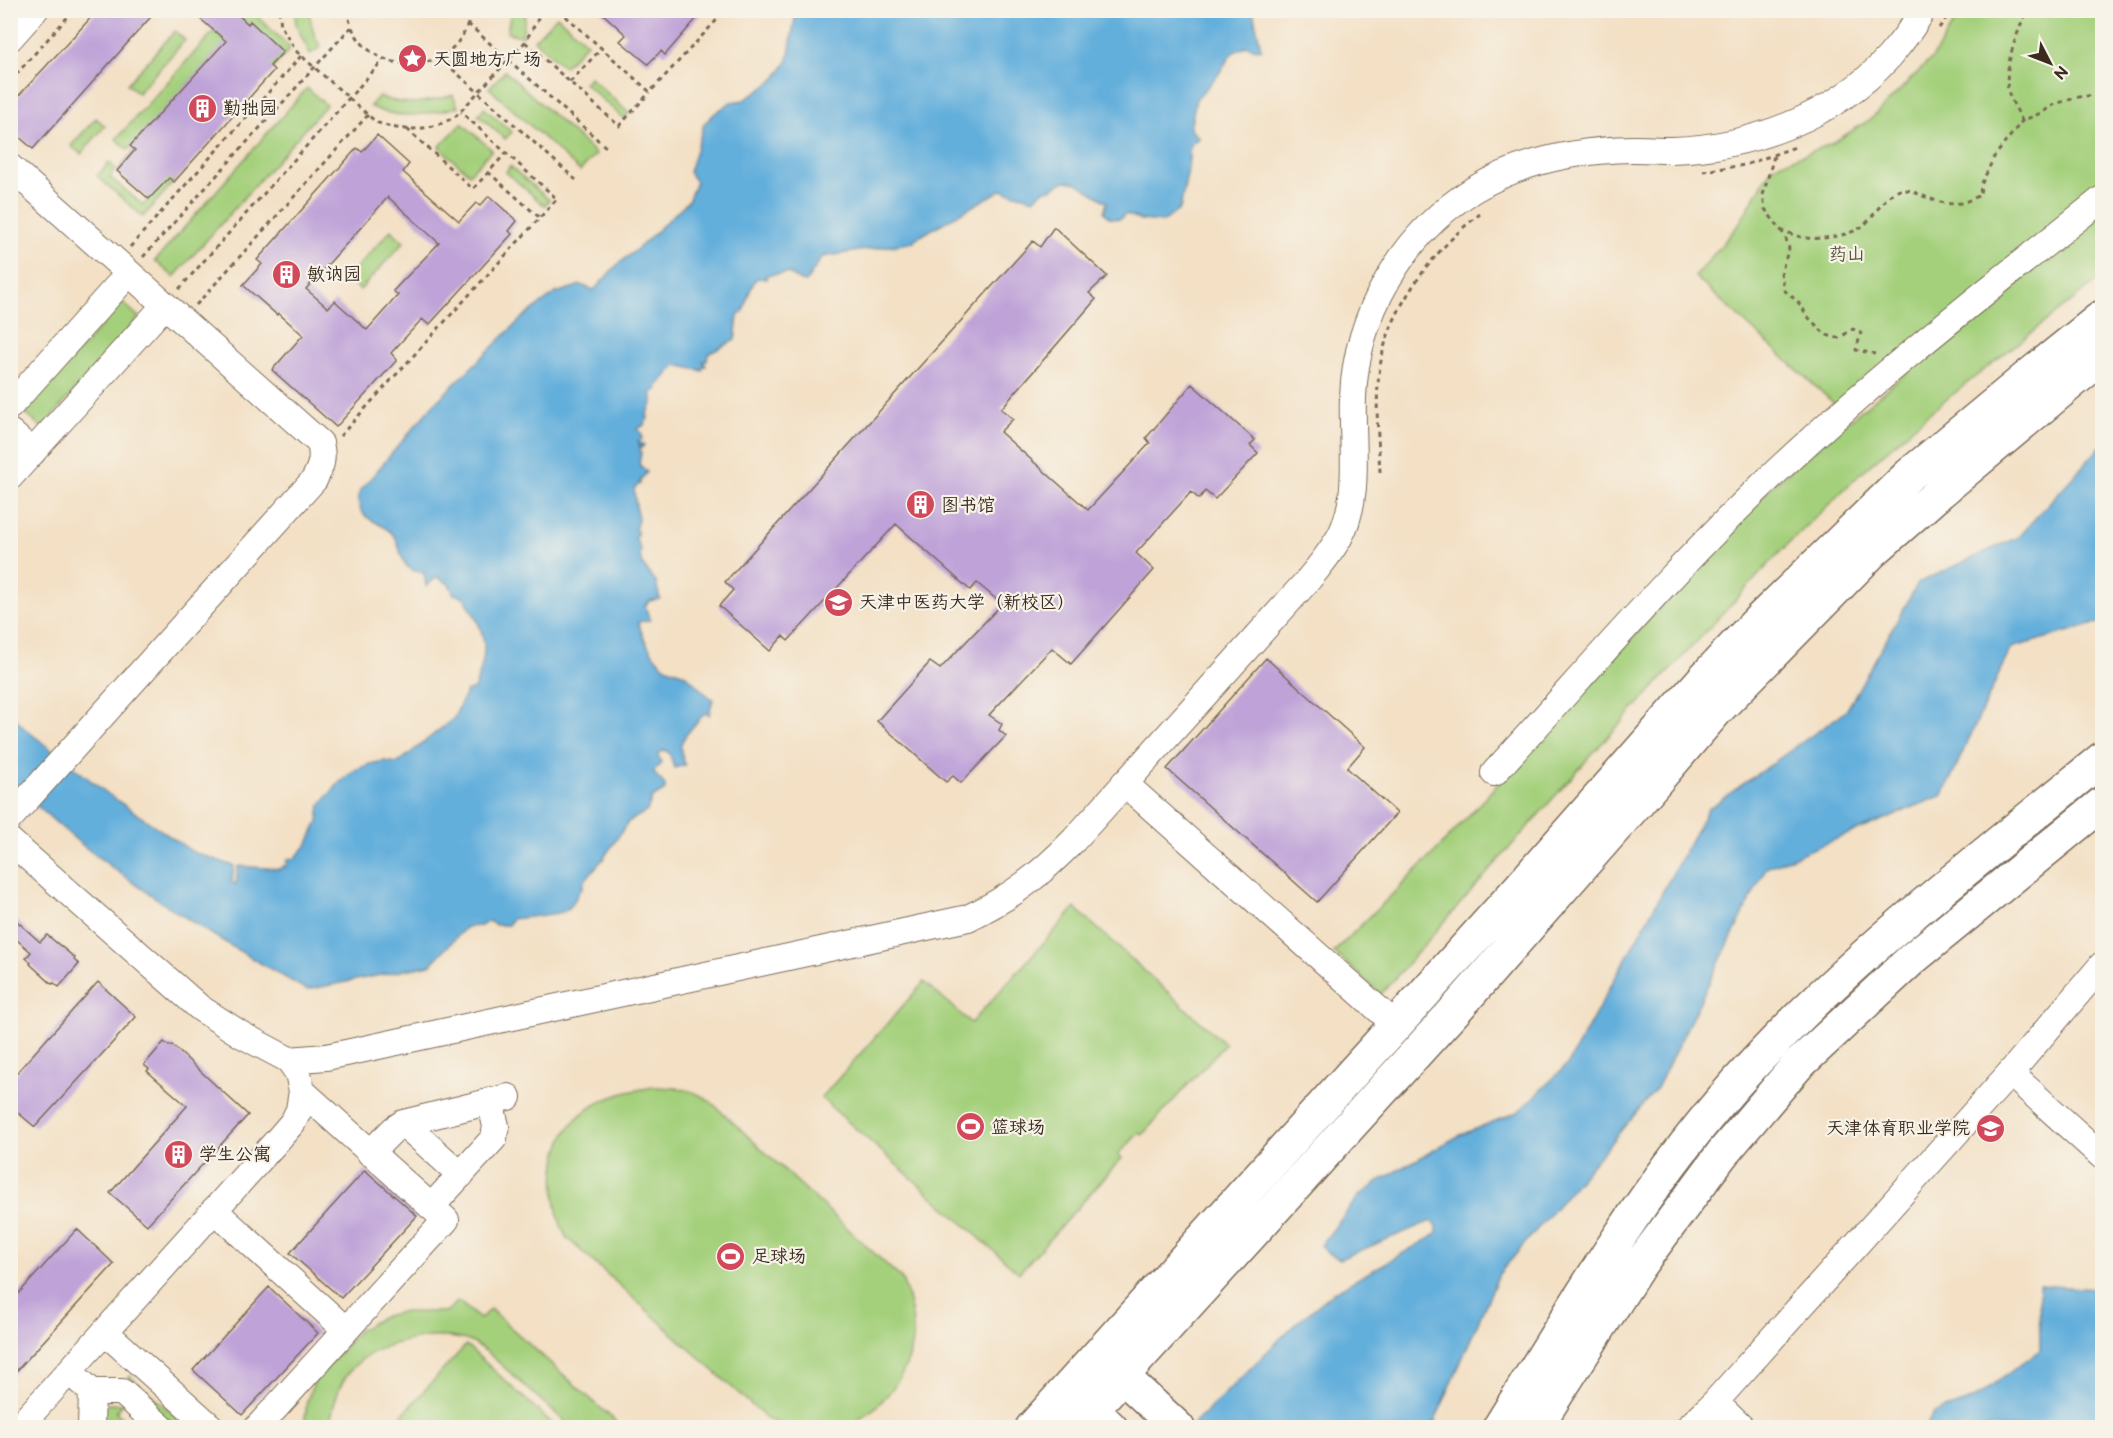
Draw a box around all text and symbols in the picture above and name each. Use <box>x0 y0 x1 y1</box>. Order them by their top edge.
north arrow <box>2020 33 2080 93</box>
place icon: 天圆地方广场 <box>396 43 428 75</box>
place label: 天圆地方广场 <box>433 49 541 70</box>
text: N <box>2049 61 2071 83</box>
building icon: 勤拙园 <box>186 92 218 124</box>
place label: 勤拙园 <box>223 98 277 119</box>
park label: 药山 <box>1829 244 1865 265</box>
building icon: 敏讷园 <box>270 258 302 290</box>
place label: 敏讷园 <box>307 264 361 285</box>
building icon: 图书馆 <box>904 489 936 521</box>
place label: 图书馆 <box>941 495 995 516</box>
school or university icon: 天津中医药大学（新校区） <box>822 586 854 618</box>
place label: 天津中医药大学（新校区） <box>859 592 1075 613</box>
sports icon: 篮球场 <box>954 1111 986 1143</box>
school or university icon: 天津体育职业学院 <box>1975 1112 2007 1144</box>
place label: 篮球场 <box>991 1117 1045 1138</box>
place label: 天津体育职业学院 <box>1826 1118 1970 1139</box>
building icon: 学生公寓 <box>162 1138 194 1170</box>
place label: 学生公寓 <box>199 1144 271 1165</box>
sports icon: 足球场 <box>715 1240 747 1272</box>
place label: 足球场 <box>752 1246 806 1267</box>

